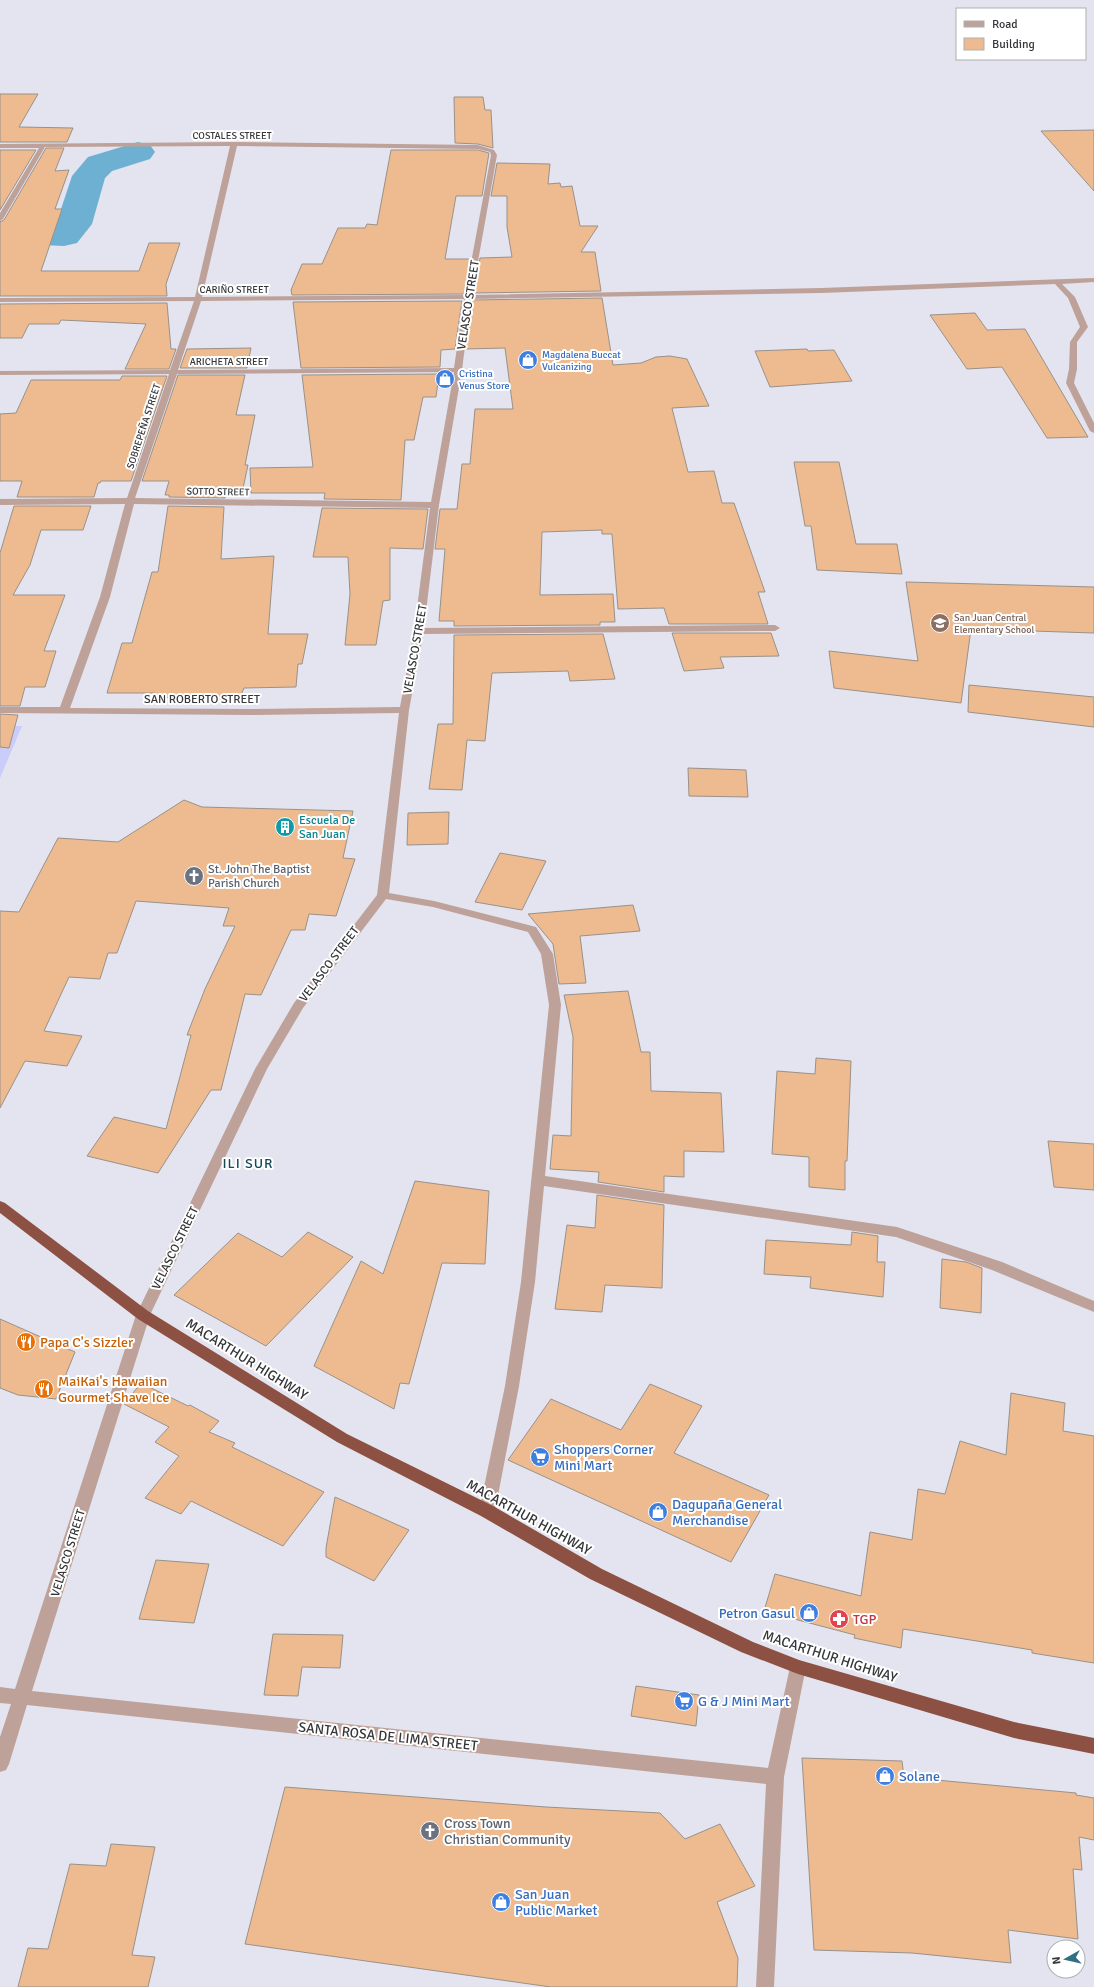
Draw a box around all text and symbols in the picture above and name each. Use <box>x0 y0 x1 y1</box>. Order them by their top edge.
legend <box>956 8 1086 60</box>
text: Road <box>992 17 1018 32</box>
text: Building <box>992 37 1035 52</box>
street label: COSTALES STREET <box>192 130 272 142</box>
street label: VELASCO STREET <box>454 259 483 351</box>
street label: CARIÑO STREET <box>199 284 269 296</box>
shop icon: Magdalena Buccat Vulcanizing <box>517 349 539 371</box>
place label: Magdalena Buccat Vulcanizing <box>542 349 621 373</box>
street label: ARICHETA STREET <box>190 356 268 368</box>
shop icon: Cristina Venus Store <box>434 368 456 390</box>
place label: Cristina Venus Store <box>459 368 509 392</box>
street label: SOBREPEÑA STREET <box>125 382 163 470</box>
street label: SOTTO STREET <box>186 485 250 499</box>
street label: VELASCO STREET <box>400 603 431 695</box>
school or university icon: San Juan Central Elementary School <box>929 612 951 634</box>
place label: San Juan Central Elementary School <box>954 612 1034 636</box>
street label: SAN ROBERTO STREET <box>144 692 260 707</box>
place label: Escuela De San Juan <box>299 813 355 842</box>
building icon: Escuela De San Juan <box>274 816 296 838</box>
place label: St. John The Baptist Parish Church <box>208 862 310 891</box>
church icon: St. John The Baptist Parish Church <box>183 865 205 887</box>
street label: VELASCO STREET <box>296 924 363 1005</box>
district label: ILI SUR <box>222 1155 274 1172</box>
street label: VELASCO STREET <box>149 1204 202 1292</box>
street label: MACARTHUR HIGHWAY <box>183 1315 311 1404</box>
restaurant icon: Papa C's Sizzler <box>15 1331 37 1353</box>
place label: Papa C's Sizzler <box>40 1334 134 1351</box>
place label: MaiKai's Hawaiian Gourmet Shave Ice <box>58 1373 169 1406</box>
restaurant icon: MaiKai's Hawaiian Gourmet Shave Ice <box>33 1378 55 1400</box>
place label: Shoppers Corner Mini Mart <box>554 1441 654 1474</box>
supermarket icon: Shoppers Corner Mini Mart <box>529 1446 551 1468</box>
street label: MACARTHUR HIGHWAY <box>463 1476 594 1559</box>
place label: Dagupaña General Merchandise <box>672 1496 782 1529</box>
shop icon: Dagupaña General Merchandise <box>647 1501 669 1523</box>
street label: VELASCO STREET <box>48 1508 89 1599</box>
shop icon: Petron Gasul <box>798 1602 820 1624</box>
place label: Petron Gasul <box>719 1605 795 1622</box>
pharmacy icon: TGP <box>828 1608 850 1630</box>
place label: TGP <box>853 1611 876 1628</box>
street label: MACARTHUR HIGHWAY <box>760 1627 899 1686</box>
supermarket icon: G & J Mini Mart <box>673 1690 695 1712</box>
place label: G & J Mini Mart <box>698 1693 790 1710</box>
street label: SANTA ROSA DE LIMA STREET <box>298 1719 478 1754</box>
shop icon: Solane <box>874 1765 896 1787</box>
place label: Solane <box>899 1768 940 1785</box>
place label: Cross Town Christian Community <box>444 1815 571 1848</box>
church icon: Cross Town Christian Community <box>419 1820 441 1842</box>
place label: San Juan Public Market <box>515 1886 598 1919</box>
shop icon: San Juan Public Market <box>490 1891 512 1913</box>
north arrow <box>1046 1939 1086 1979</box>
text: N <box>1050 1956 1064 1965</box>

